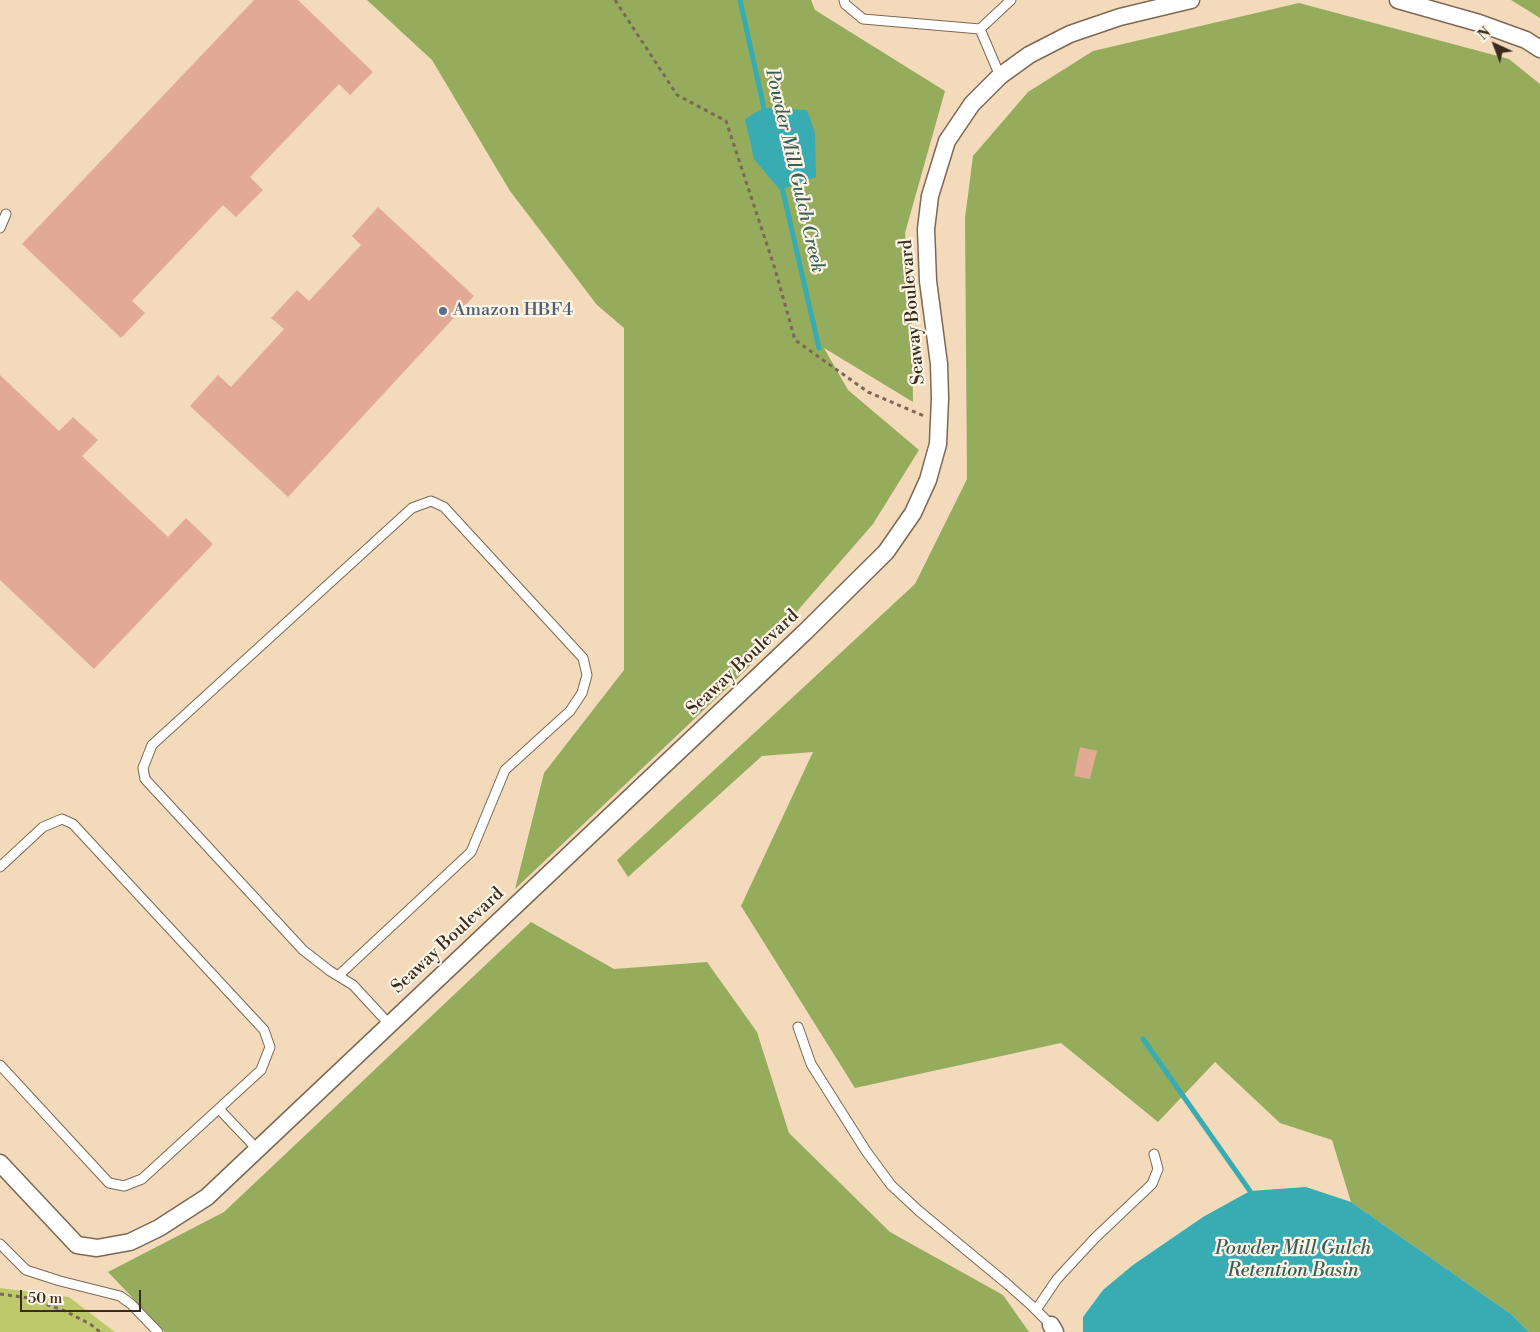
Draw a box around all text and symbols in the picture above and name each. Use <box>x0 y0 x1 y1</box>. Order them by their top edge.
north arrow <box>1470 20 1520 70</box>
text: N <box>1475 24 1495 44</box>
water label: Powder Mill Gulch Creek <box>759 67 829 275</box>
street label: Seaway Boulevard <box>896 239 930 385</box>
place label: Amazon HBF4 <box>453 300 573 322</box>
marker: Amazon HBF4 <box>437 305 449 317</box>
street label: Seaway Boulevard <box>682 605 804 721</box>
street label: Seaway Boulevard <box>387 883 509 999</box>
water label: Powder Mill Gulch Retention Basin <box>1215 1238 1371 1282</box>
scale bar <box>22 1280 144 1312</box>
text: 50 m <box>28 1289 62 1308</box>

